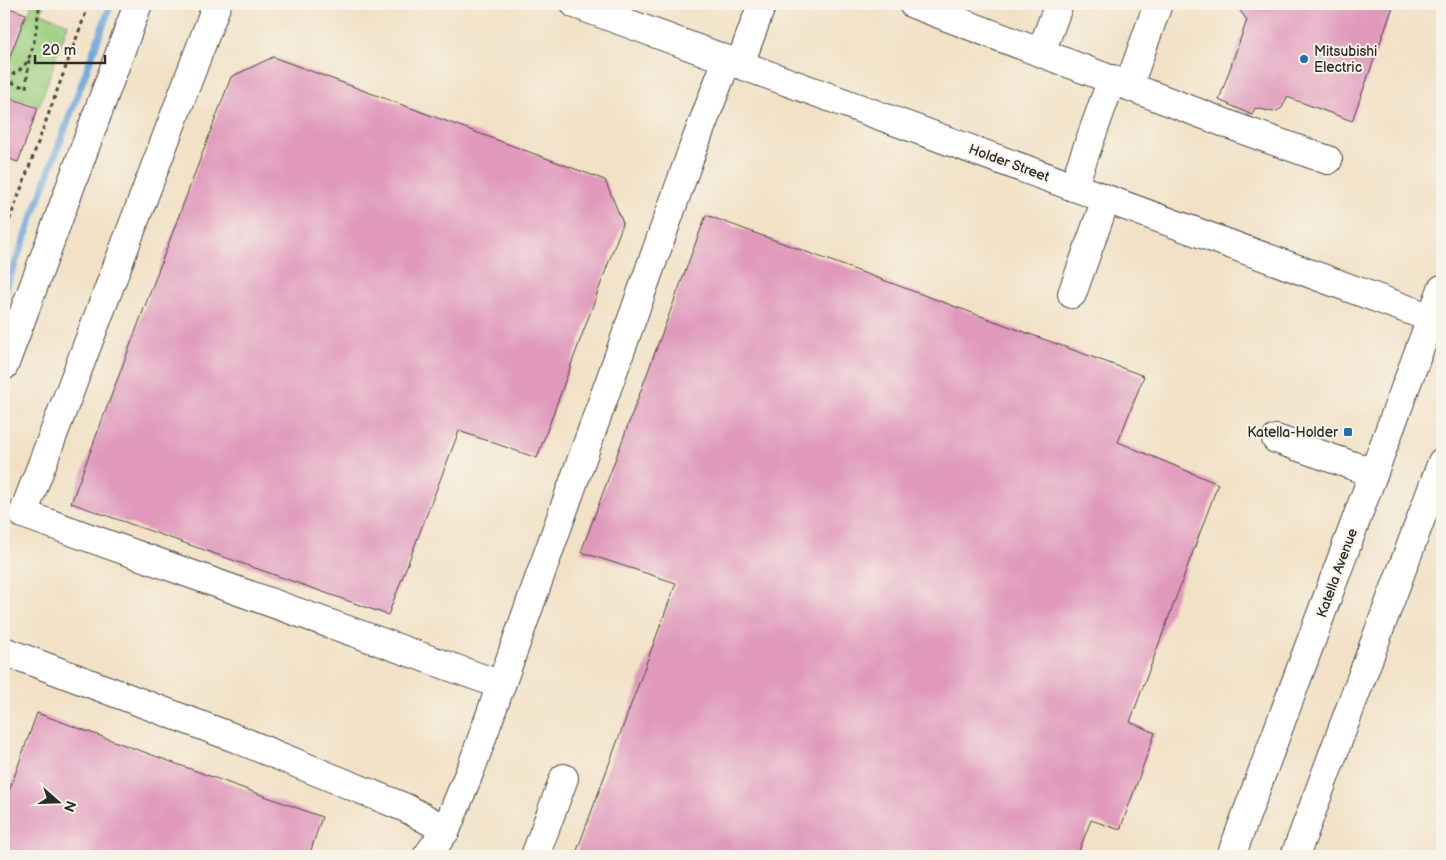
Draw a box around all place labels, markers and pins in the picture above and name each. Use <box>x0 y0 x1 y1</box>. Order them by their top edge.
place label: Mitsubishi Electric <box>1314 43 1377 76</box>
marker: Mitsubishi Electric <box>1298 53 1310 65</box>
place label: Katella-Holder <box>1247 424 1339 441</box>
marker: Katella-Holder <box>1342 426 1354 438</box>

